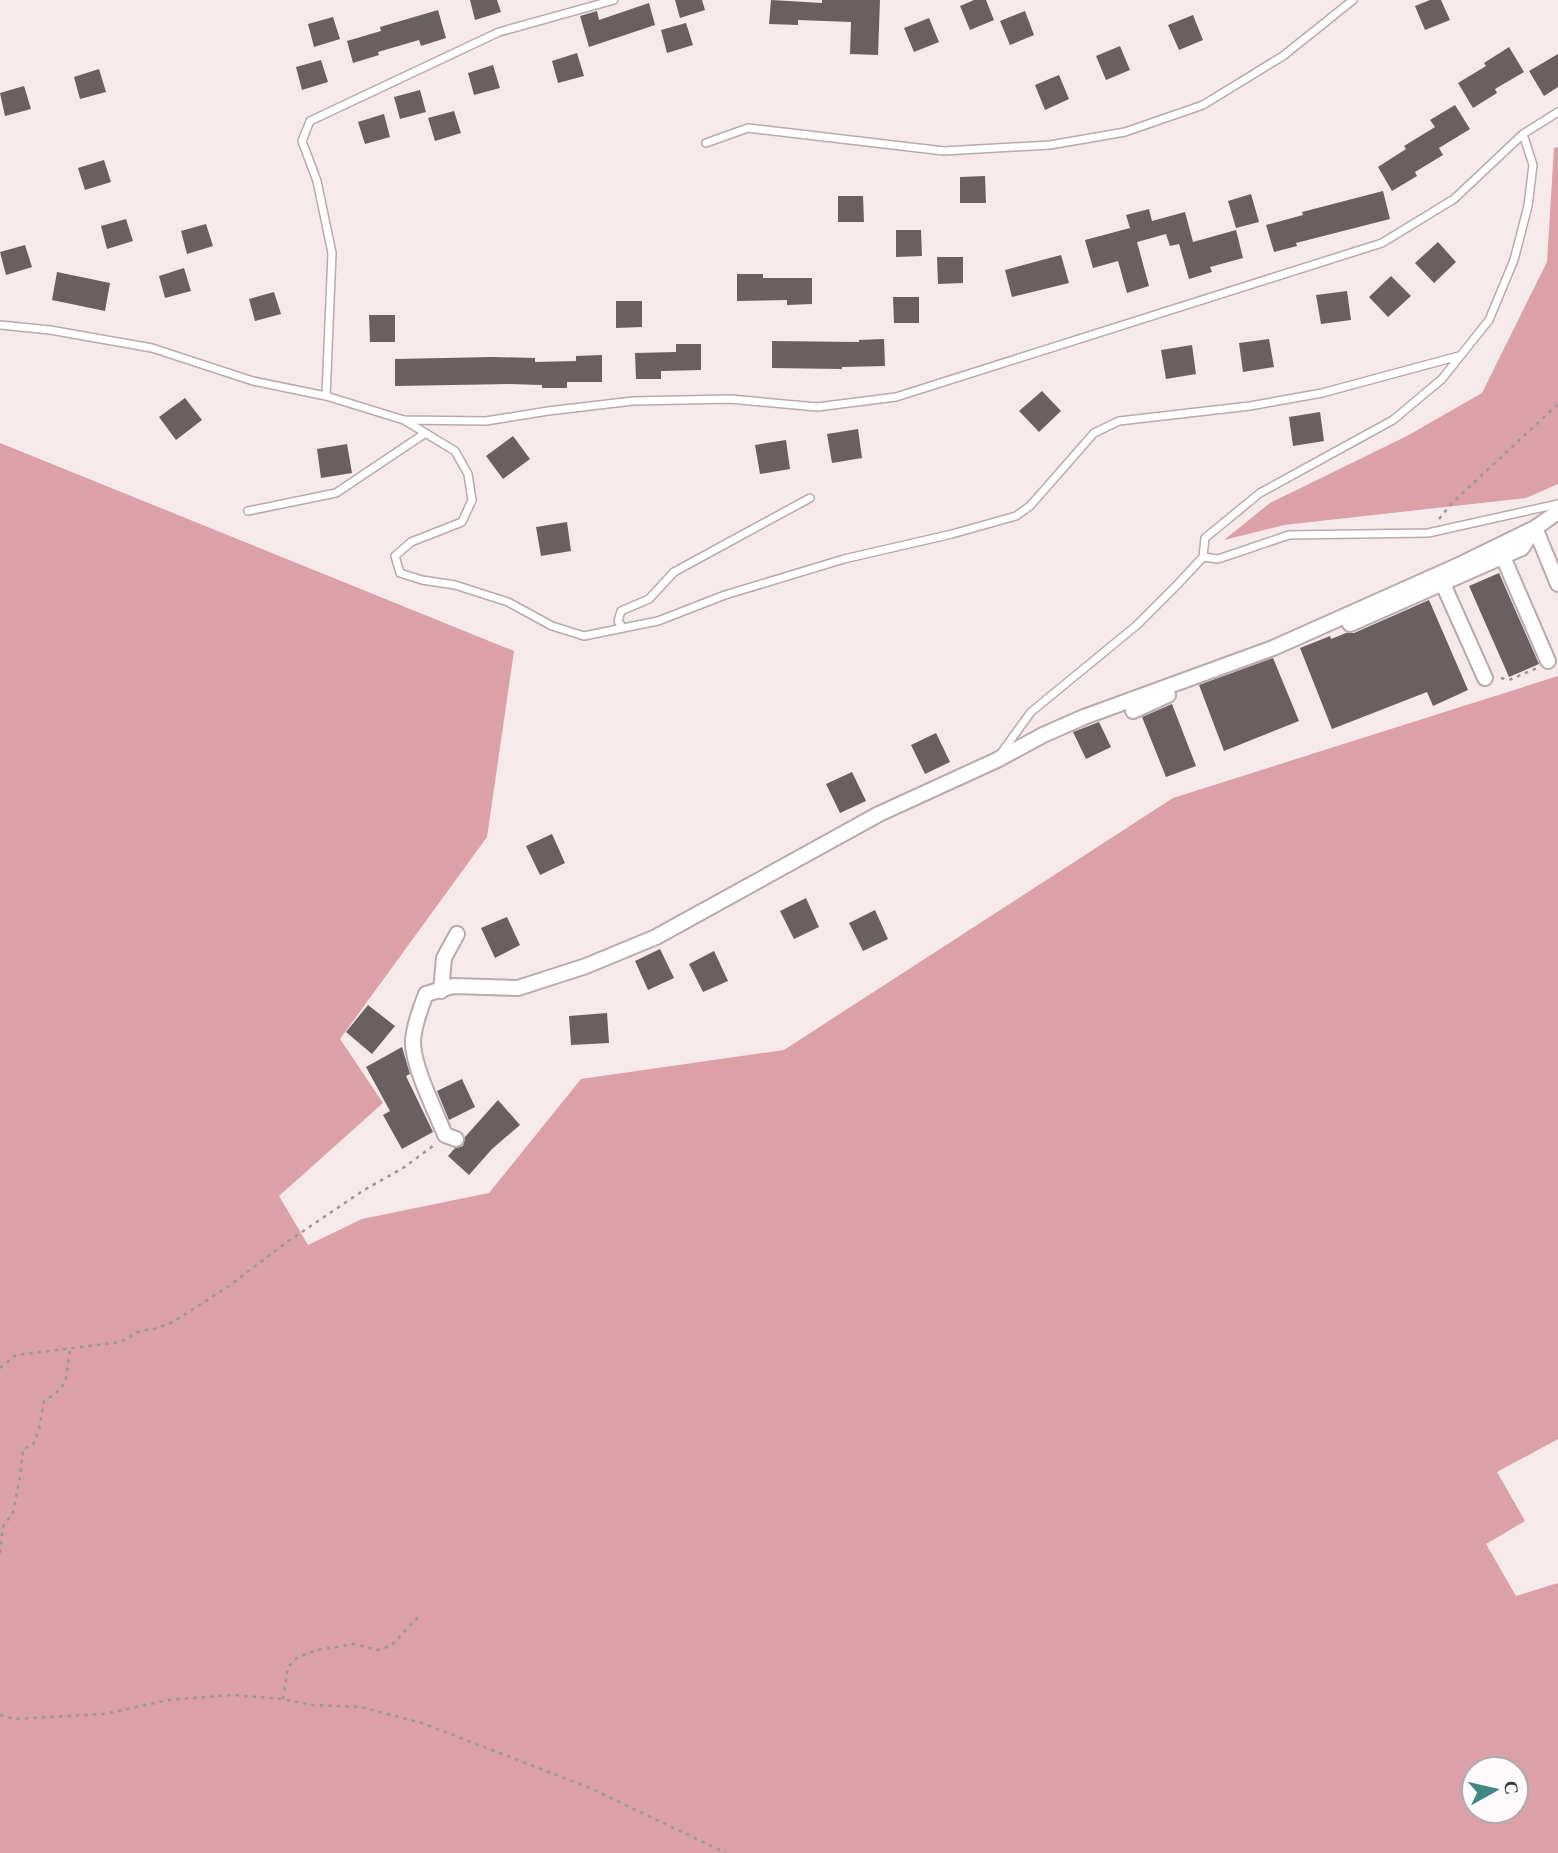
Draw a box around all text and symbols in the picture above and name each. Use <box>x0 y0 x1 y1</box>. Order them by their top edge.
north arrow <box>1460 1755 1530 1825</box>
text: С <box>1500 1779 1523 1796</box>

